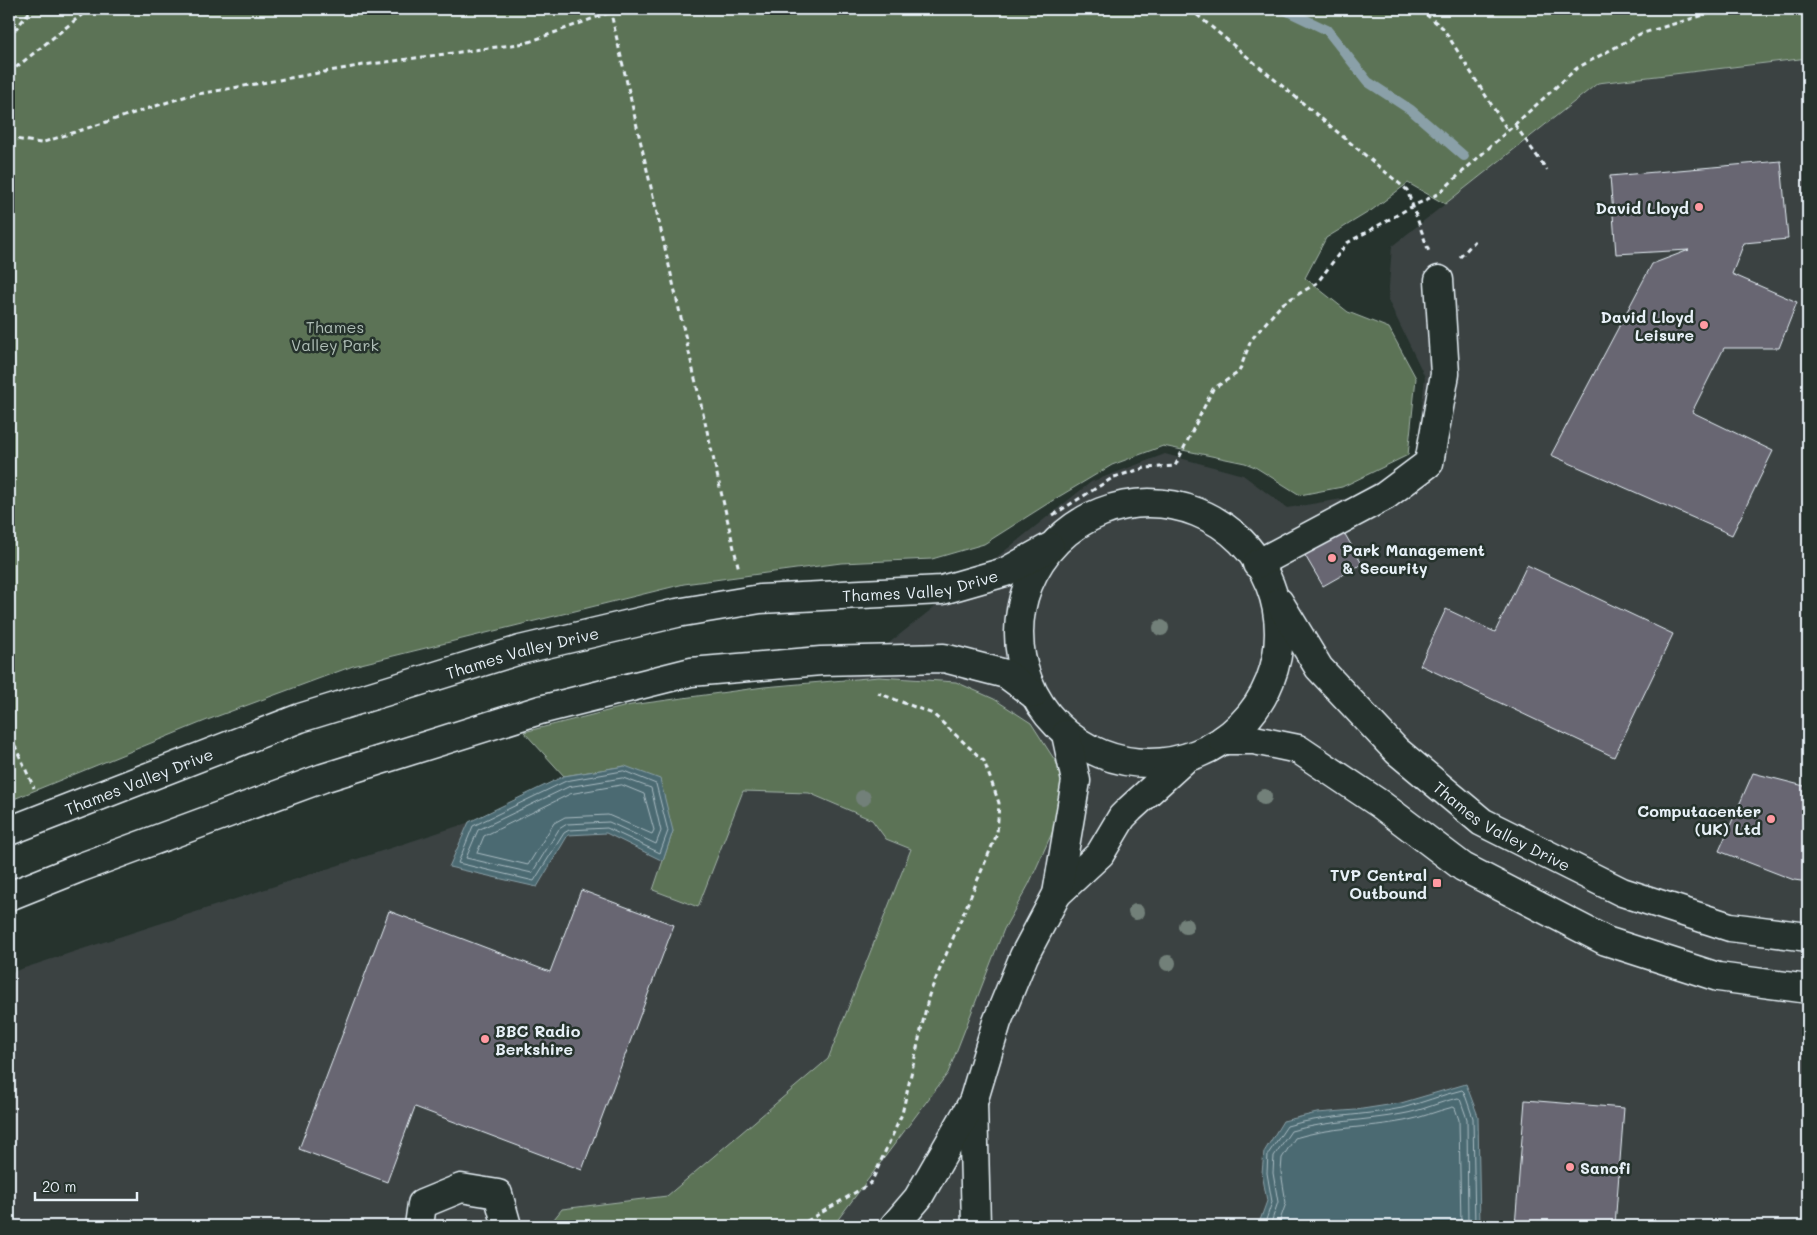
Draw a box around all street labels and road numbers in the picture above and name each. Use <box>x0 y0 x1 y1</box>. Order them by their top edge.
street label: Thames Valley Drive <box>842 564 1000 605</box>
street label: Thames Valley Drive <box>443 621 601 683</box>
street label: Thames Valley Drive <box>61 742 216 819</box>
street label: Thames Valley Drive <box>1430 776 1574 875</box>

